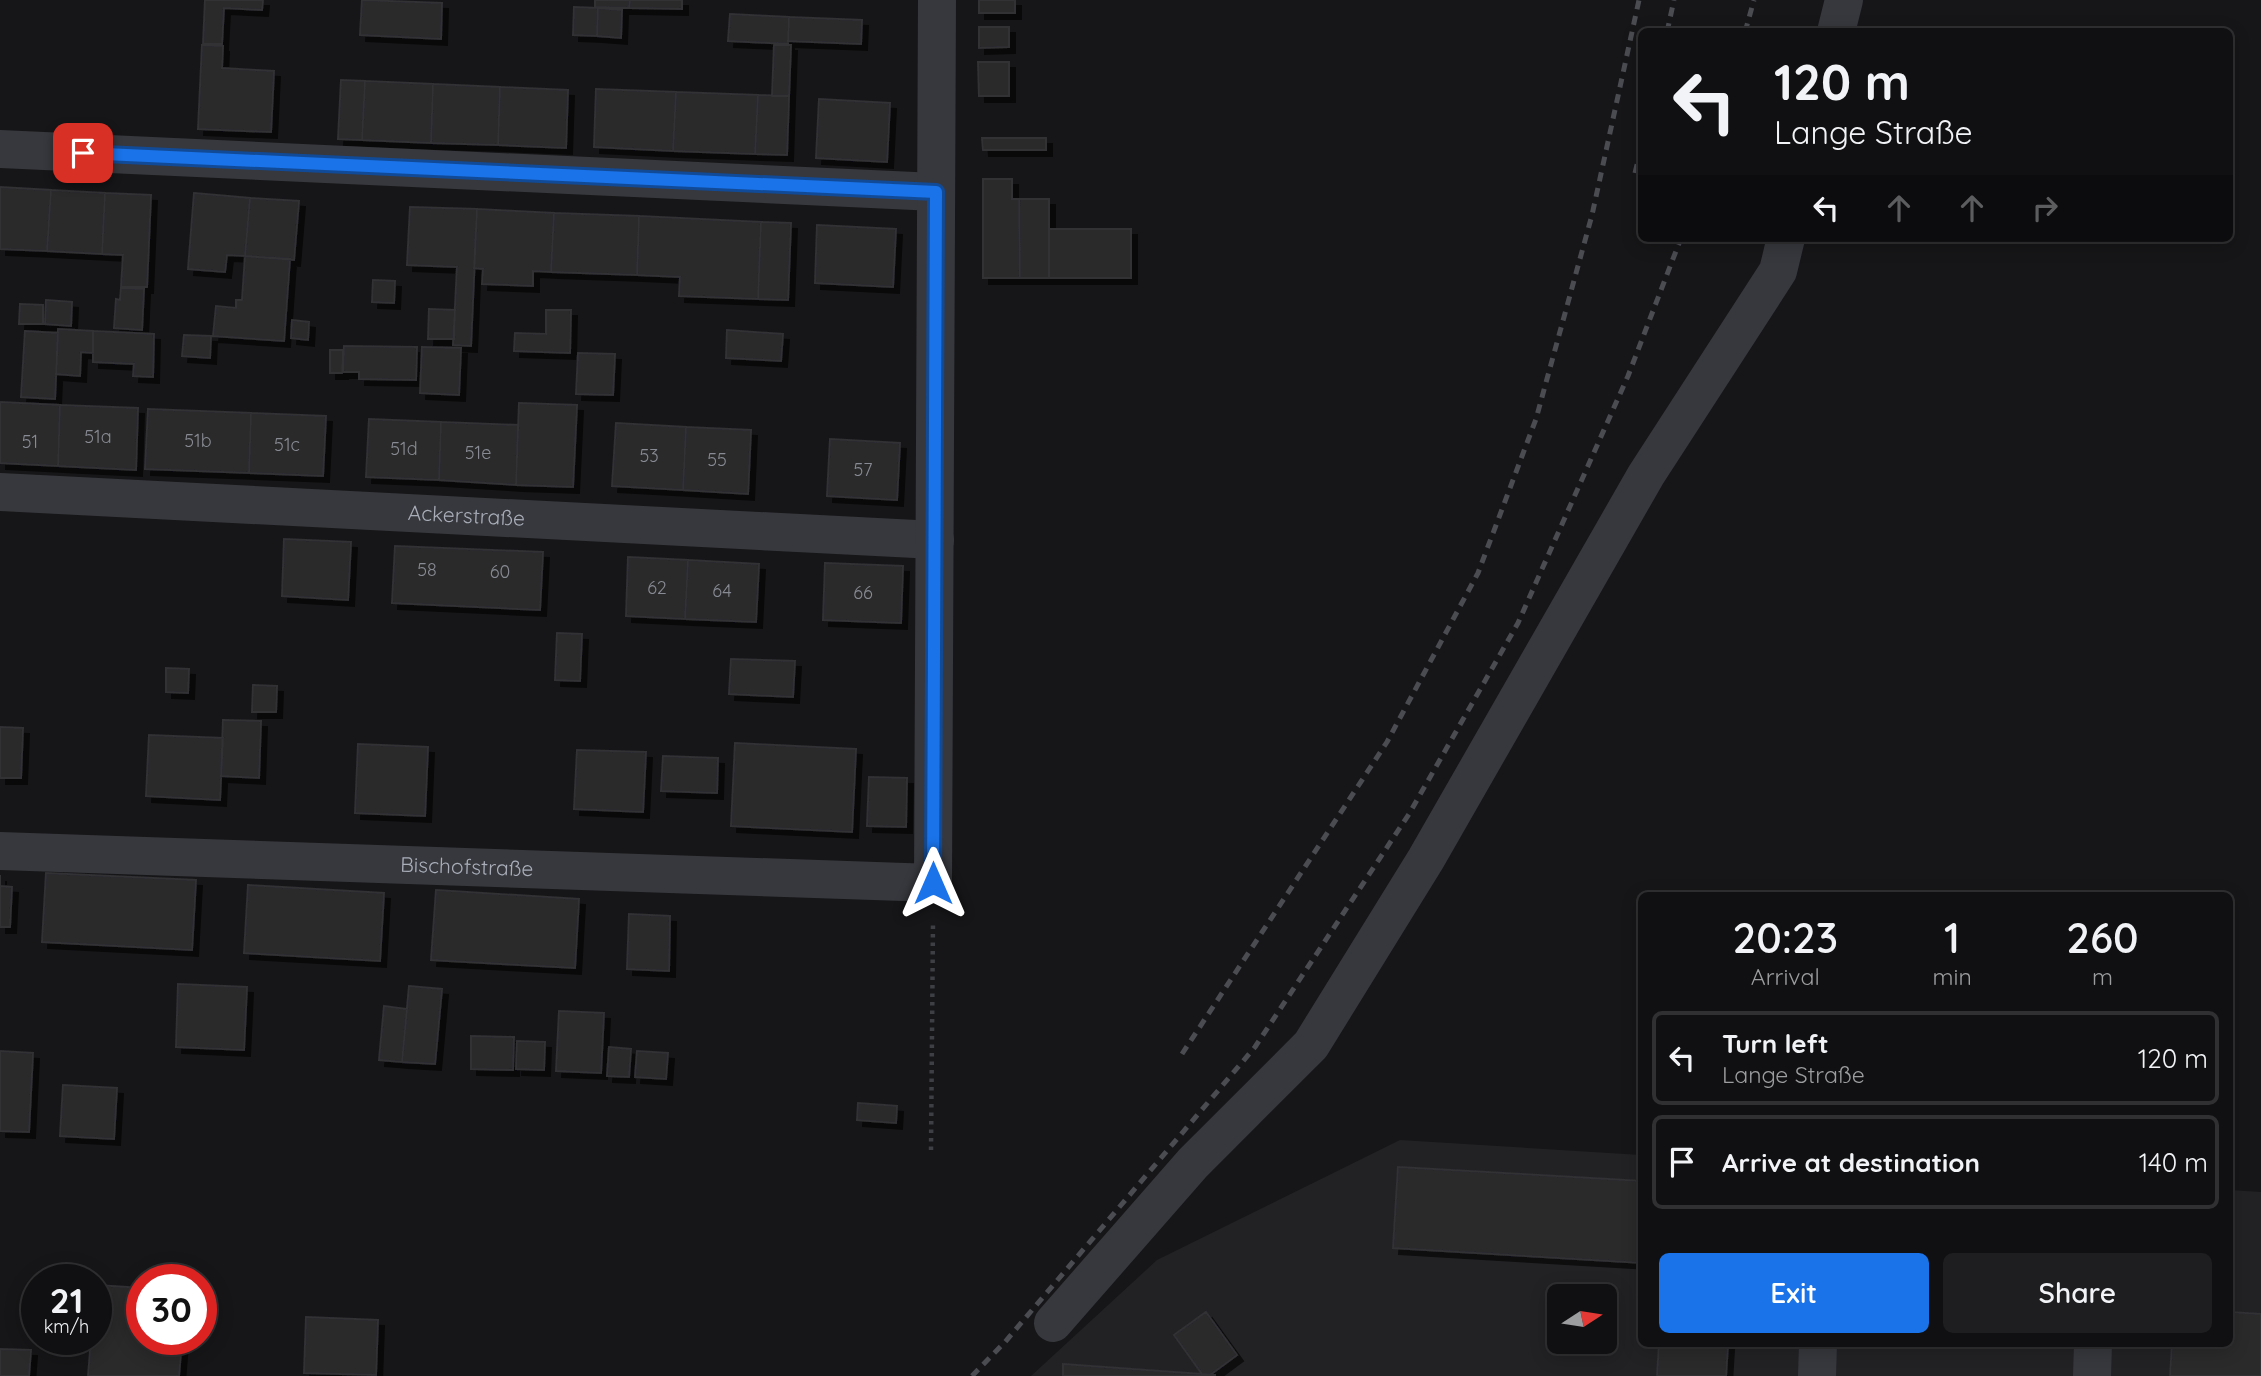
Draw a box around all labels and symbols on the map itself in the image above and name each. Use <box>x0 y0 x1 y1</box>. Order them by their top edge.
pin <box>53 123 113 183</box>
house number: 51a <box>84 425 112 448</box>
house number: 51b <box>184 429 212 452</box>
house number: 51 <box>22 430 38 453</box>
house number: 51c <box>274 433 300 456</box>
house number: 51d <box>390 437 418 460</box>
house number: 51e <box>465 441 491 464</box>
house number: 53 <box>639 444 659 467</box>
house number: 55 <box>707 448 727 471</box>
house number: 57 <box>853 458 873 481</box>
street label: Ackerstraße <box>407 499 526 531</box>
house number: 58 <box>417 558 437 581</box>
house number: 60 <box>490 560 510 583</box>
house number: 62 <box>647 576 667 599</box>
house number: 64 <box>712 579 732 602</box>
house number: 66 <box>853 581 873 604</box>
position arrow <box>896 846 970 920</box>
street label: Bischofstraße <box>400 851 534 881</box>
speed limit sign: 30 <box>126 1264 217 1355</box>
north arrow <box>1547 1284 1617 1354</box>

